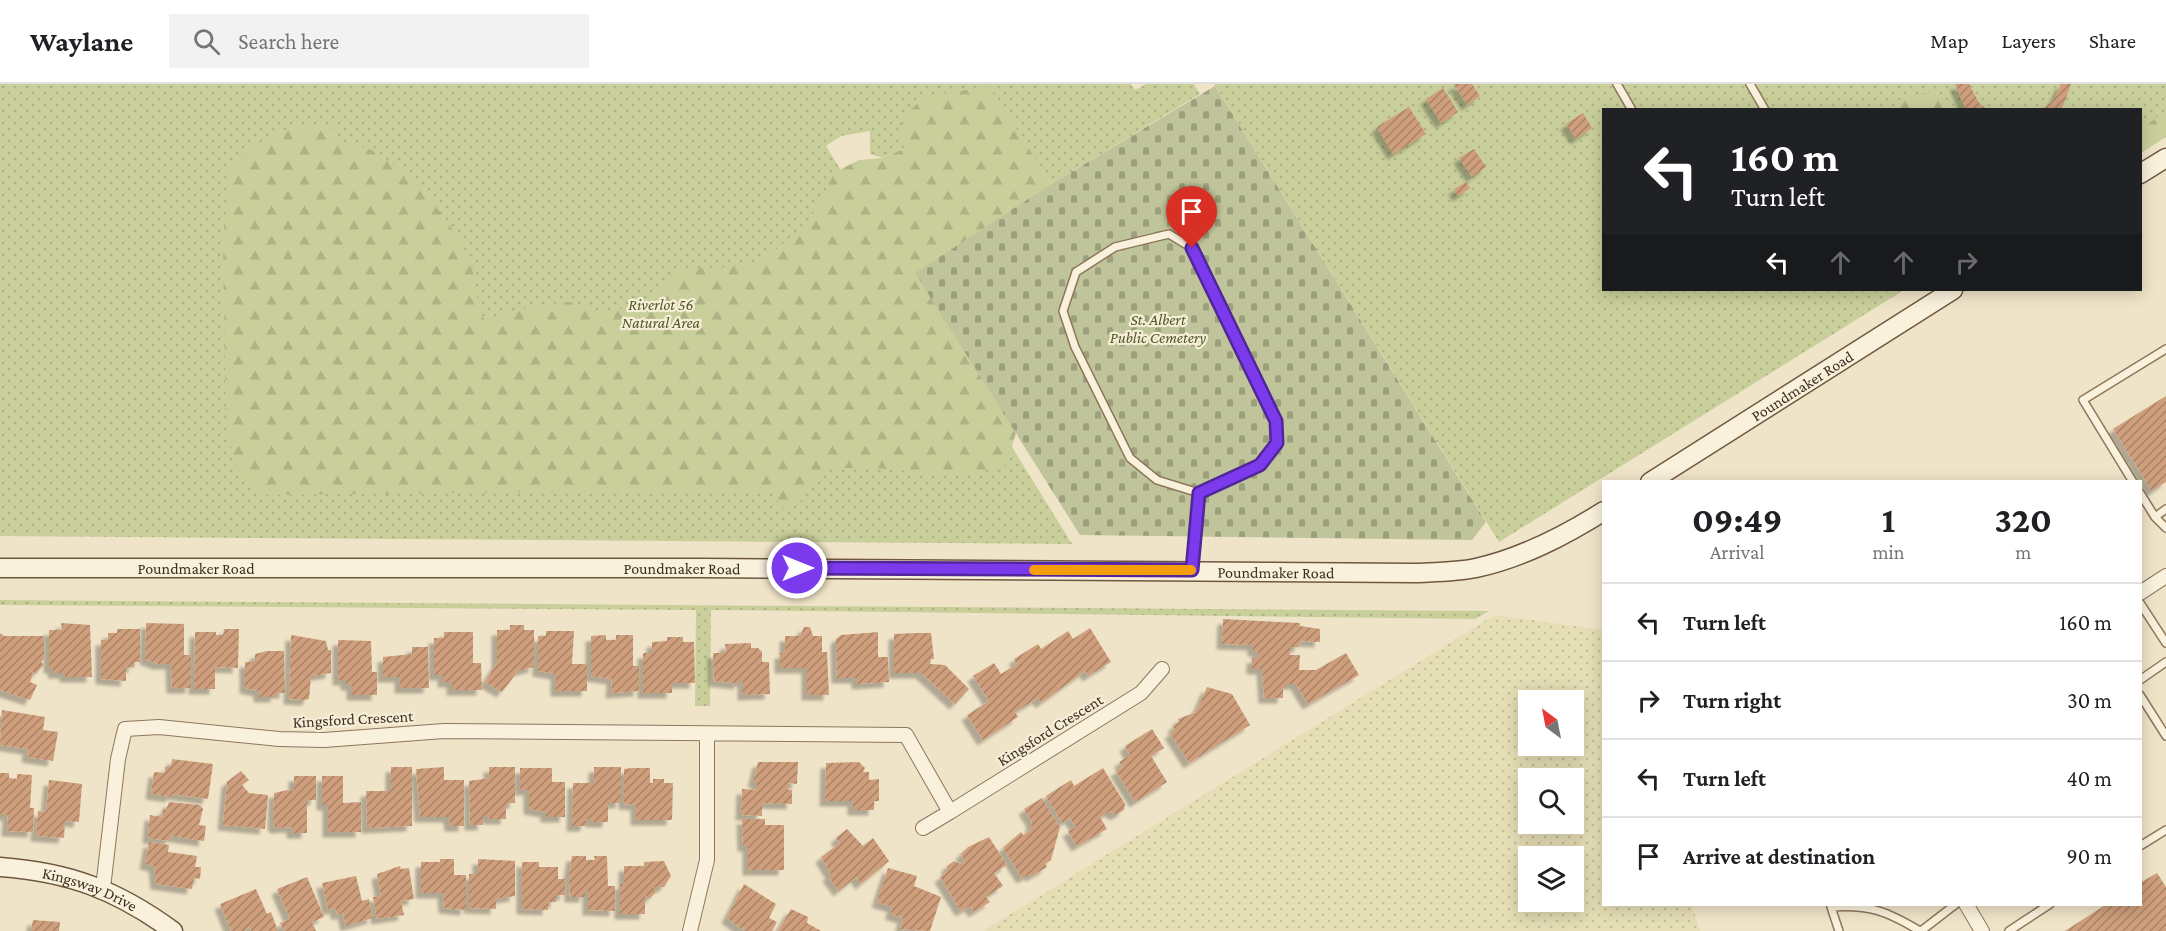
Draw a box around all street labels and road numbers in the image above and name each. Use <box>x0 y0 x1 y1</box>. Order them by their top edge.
street label: Poundmaker Road <box>1748 347 1857 424</box>
street label: Poundmaker Road <box>137 560 255 577</box>
street label: Poundmaker Road <box>623 560 741 577</box>
street label: Poundmaker Road <box>1217 563 1335 581</box>
street label: Kingsford Crescent <box>994 690 1107 770</box>
street label: Kingsford Crescent <box>292 707 415 732</box>
street label: Kingsway Drive <box>41 864 140 914</box>

